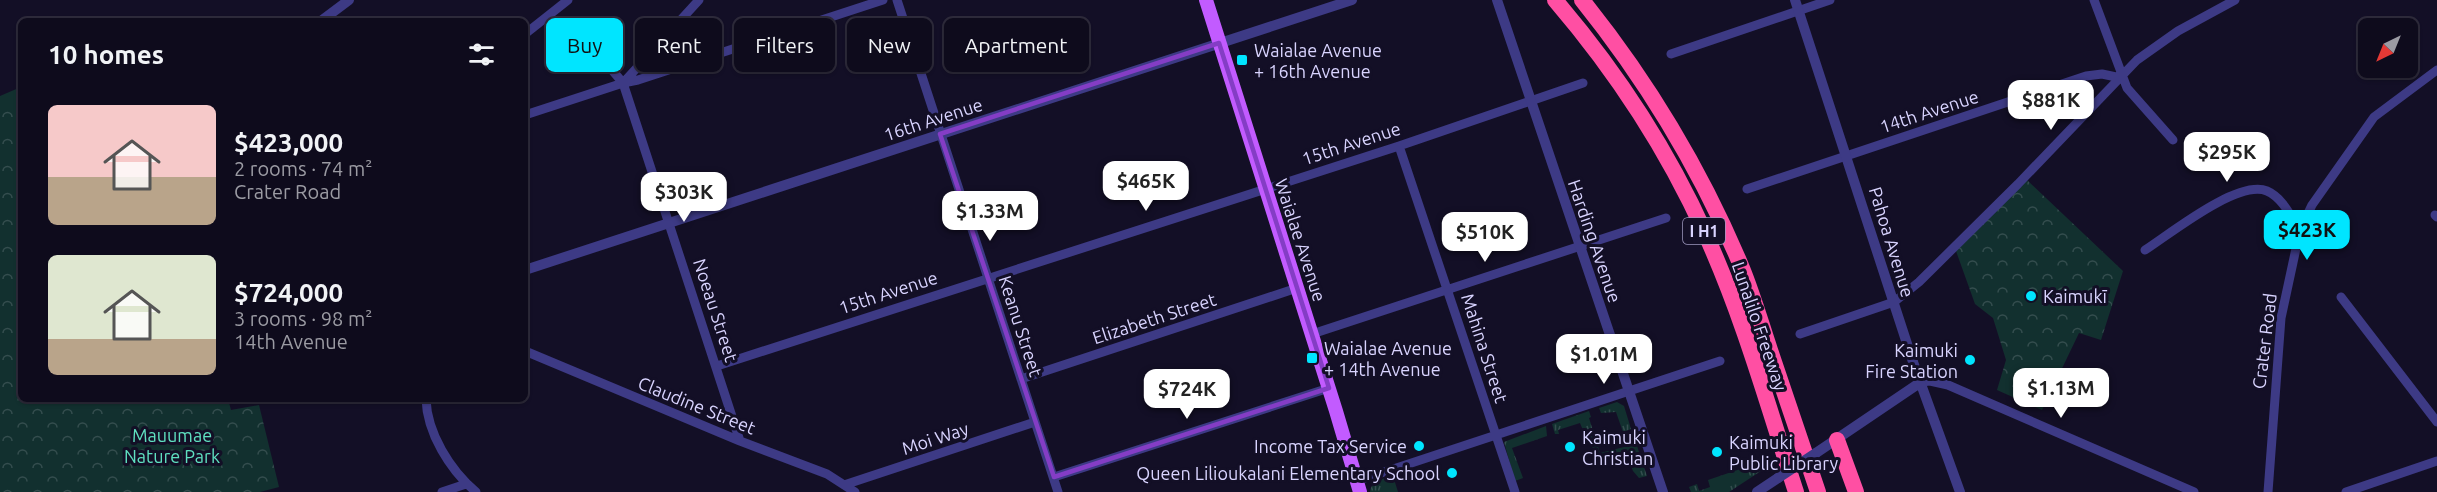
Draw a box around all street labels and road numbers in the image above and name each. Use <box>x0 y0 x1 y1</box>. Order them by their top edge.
street label: 14th Avenue <box>1877 86 1981 136</box>
street label: 16th Avenue <box>881 94 985 144</box>
street label: 15th Avenue <box>1299 118 1403 168</box>
street label: Waialae Avenue <box>1272 176 1330 304</box>
street label: Harding Avenue <box>1565 177 1625 305</box>
street label: Pahoa Avenue <box>1866 184 1918 300</box>
road number: I H1 <box>1683 218 1725 244</box>
street label: Noeau Street <box>690 256 742 364</box>
street label: Lunalilo Freeway <box>1729 259 1792 393</box>
street label: 15th Avenue <box>836 267 940 317</box>
street label: Keanu Street <box>995 273 1047 379</box>
street label: Elizabeth Street <box>1090 289 1218 347</box>
street label: Mahina Street <box>1458 291 1512 405</box>
street label: Crater Road <box>2248 292 2280 390</box>
street label: Claudine Street <box>635 372 759 438</box>
street label: Moi Way <box>899 418 971 458</box>

